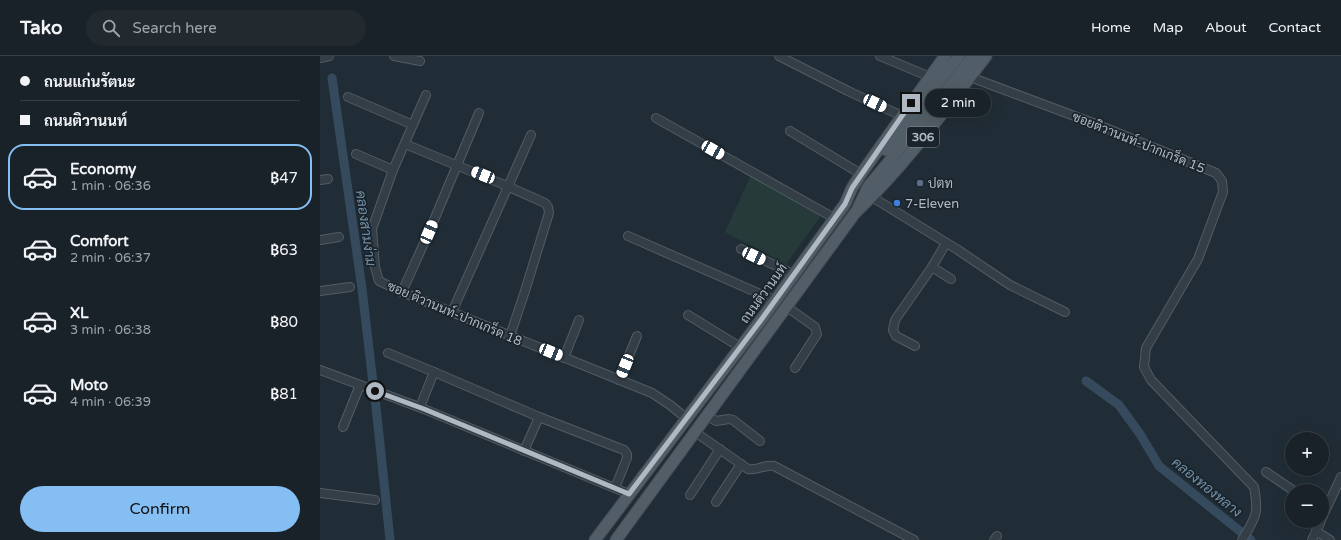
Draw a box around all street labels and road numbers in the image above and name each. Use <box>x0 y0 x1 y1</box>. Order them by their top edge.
street label: ซอยติวานนท์-ปากเกร็ด 15 <box>1070 107 1208 177</box>
road number: 306 <box>907 127 939 147</box>
street label: ถนนติวานนท์ <box>735 259 791 327</box>
street label: ซอย ติวานนท์-ปากเกร็ด 18 <box>385 276 525 350</box>

